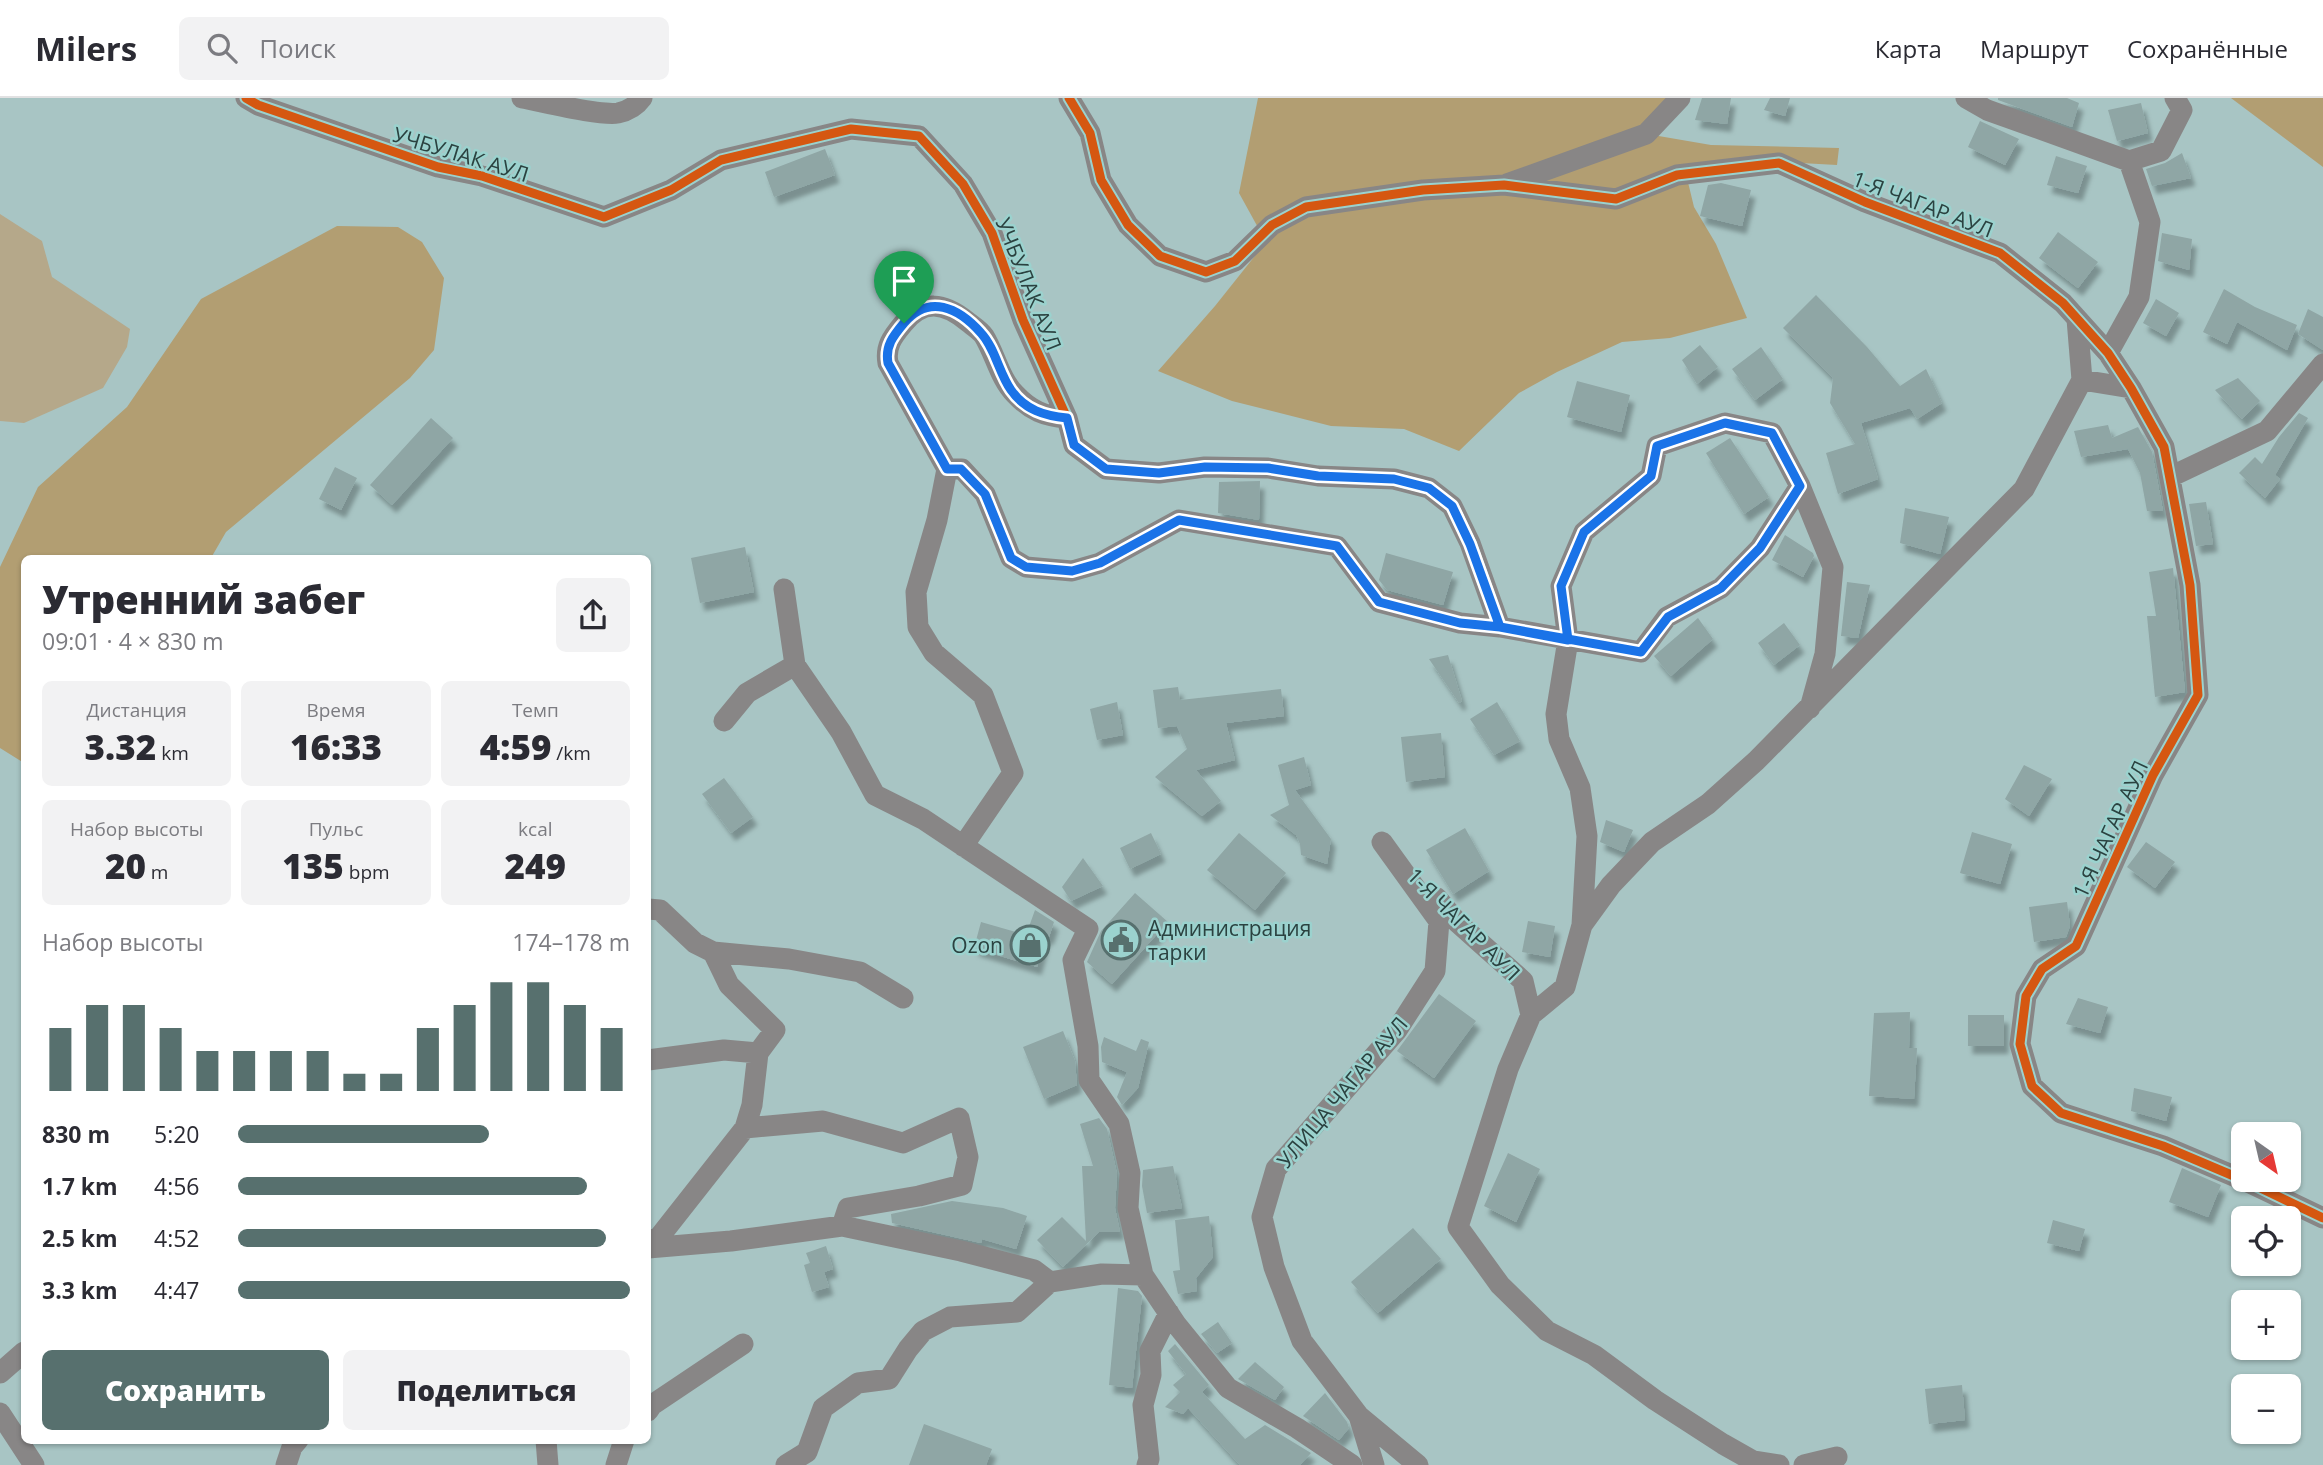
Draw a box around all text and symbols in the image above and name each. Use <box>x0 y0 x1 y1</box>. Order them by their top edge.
search box <box>179 17 669 80</box>
text: Milers <box>35 26 137 71</box>
icon: search <box>203 29 241 67</box>
text: Поиск <box>259 30 336 66</box>
text: Карта <box>1875 32 1942 65</box>
text: Маршрут <box>1980 32 2089 65</box>
text: Сохранённые <box>2127 32 2288 65</box>
street label: УЧБУЛАК АУЛ <box>390 120 532 188</box>
street label: 1-Я ЧАГАР АУЛ <box>1849 164 1997 244</box>
street label: УЧБУЛАК АУЛ <box>990 214 1068 354</box>
pin <box>874 251 934 323</box>
icon: arrive <box>885 262 923 300</box>
text: Утренний забег <box>42 573 365 625</box>
button: share <box>556 578 630 652</box>
text: 09:01 · 4 × 830 m <box>42 625 224 657</box>
text: Дистанция <box>87 697 187 723</box>
text: Время <box>306 697 366 723</box>
text: Темп <box>512 697 559 723</box>
text: 3.32 <box>85 723 156 770</box>
text: 16:33 <box>290 723 382 770</box>
text: 4:59 <box>480 723 551 770</box>
text: km <box>156 740 189 766</box>
text: /km <box>551 740 591 766</box>
street label: 1-Я ЧАГАР АУЛ <box>2066 756 2154 902</box>
text: Набор высоты <box>70 816 203 842</box>
text: Пульс <box>309 816 363 842</box>
text: kcal <box>518 816 553 842</box>
text: 20 <box>105 842 146 889</box>
text: 135 <box>282 842 344 889</box>
text: 249 <box>505 842 566 889</box>
text: m <box>146 859 168 885</box>
text: bpm <box>344 859 390 885</box>
street label: 1-Я ЧАГАР АУЛ <box>1402 862 1526 986</box>
place label: Администрация тарки <box>1148 914 1311 966</box>
public building icon: Администрация тарки <box>1100 919 1142 961</box>
shop icon: Ozon <box>1009 924 1051 966</box>
text: Набор высоты <box>42 926 204 958</box>
text: 174–178 m <box>512 926 630 958</box>
place label: Ozon <box>951 931 1003 959</box>
street label: УЛИЦА ЧАГАР АУЛ <box>1271 1011 1413 1173</box>
text: 830 m <box>42 1118 110 1150</box>
text: 5:20 <box>154 1118 200 1150</box>
north arrow <box>2231 1122 2301 1192</box>
map controls <box>2231 1122 2301 1444</box>
text: 1.7 km <box>42 1170 118 1202</box>
text: 4:56 <box>154 1170 200 1202</box>
button: locate <box>2231 1206 2301 1276</box>
text: 2.5 km <box>42 1222 118 1254</box>
text: 4:52 <box>154 1222 200 1254</box>
text: 3.3 km <box>42 1274 118 1306</box>
text: 4:47 <box>154 1274 200 1306</box>
button: + <box>2231 1290 2301 1360</box>
button: Сохранить <box>42 1350 329 1430</box>
button: Поделиться <box>343 1350 630 1430</box>
button: − <box>2231 1374 2301 1444</box>

